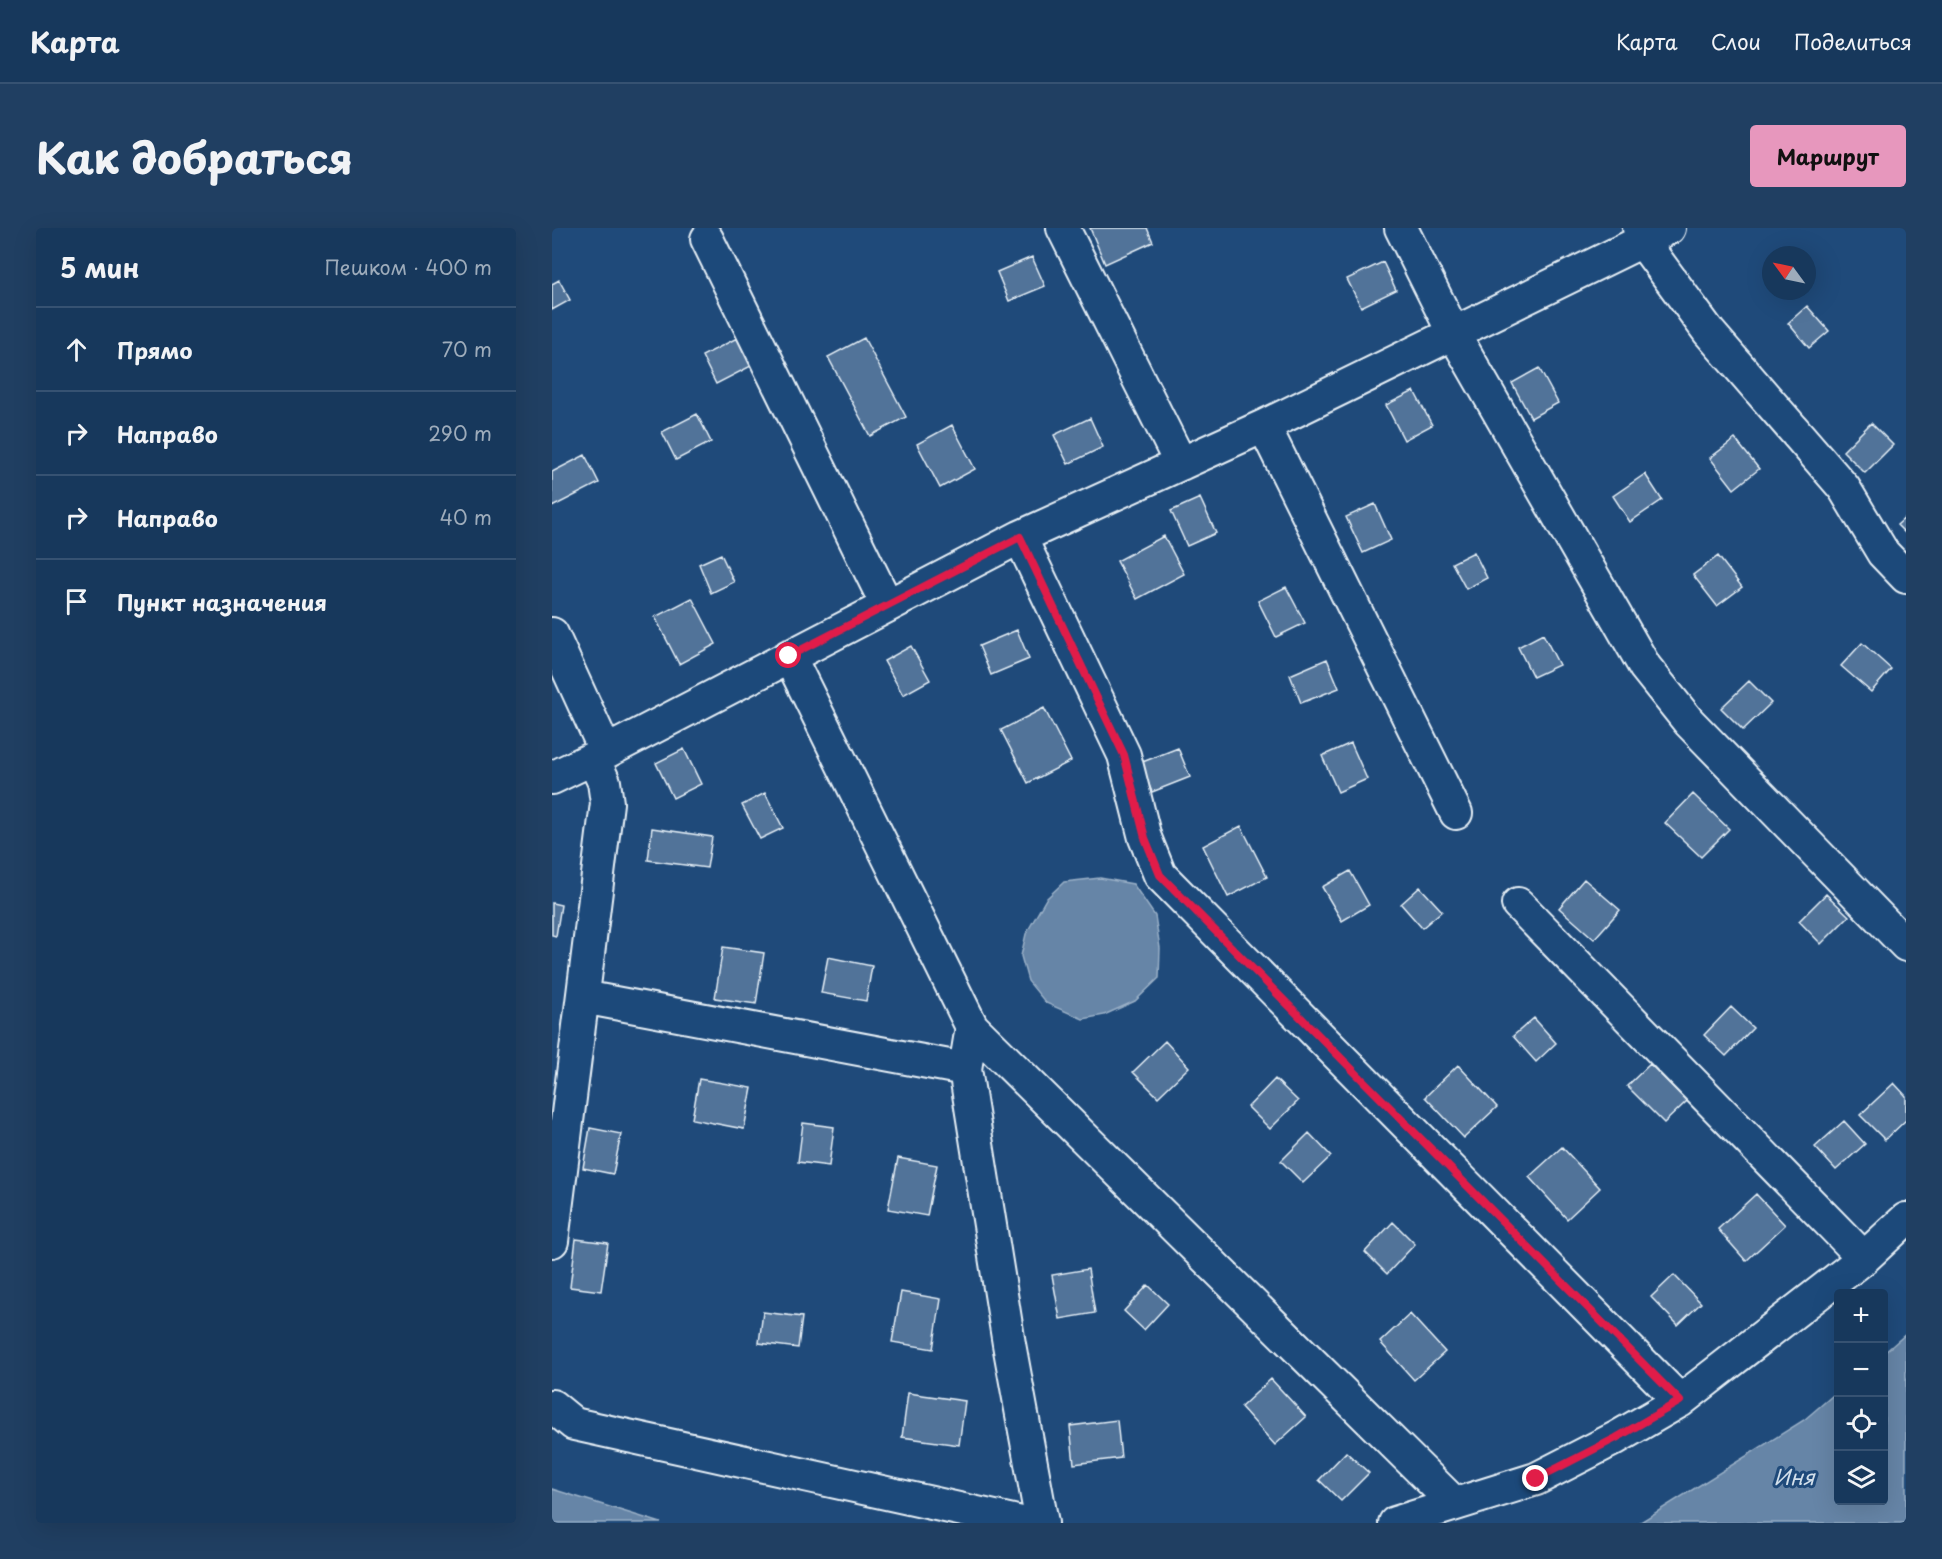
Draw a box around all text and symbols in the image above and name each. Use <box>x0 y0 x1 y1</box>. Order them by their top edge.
text: Карта <box>30 20 120 63</box>
text: Карта <box>1616 25 1678 57</box>
text: Слои <box>1711 25 1761 57</box>
text: Поделиться <box>1794 25 1912 57</box>
text: Как добраться <box>36 125 353 188</box>
button: Маршрут <box>1750 125 1906 187</box>
north arrow <box>1762 246 1816 300</box>
text: 5 мин <box>60 248 139 287</box>
text: Пешком · 400 m <box>324 252 492 282</box>
icon: ahead <box>60 333 93 366</box>
text: Прямо <box>117 333 192 366</box>
text: 70 m <box>442 334 492 364</box>
icon: right <box>60 417 93 450</box>
text: Направо <box>117 417 218 450</box>
text: 290 m <box>428 418 492 448</box>
icon: right <box>60 501 93 534</box>
text: Направо <box>117 501 218 534</box>
text: 40 m <box>440 502 492 532</box>
icon: arrive <box>60 585 93 618</box>
text: Пункт назначения <box>117 585 327 618</box>
route start <box>775 642 801 668</box>
map controls <box>1834 1289 1888 1505</box>
button: + <box>1834 1289 1888 1343</box>
button: − <box>1834 1343 1888 1397</box>
button: locate <box>1834 1397 1888 1451</box>
button: layers <box>1834 1451 1888 1505</box>
water label: Иня <box>1773 1460 1816 1492</box>
route end <box>1522 1465 1548 1491</box>

